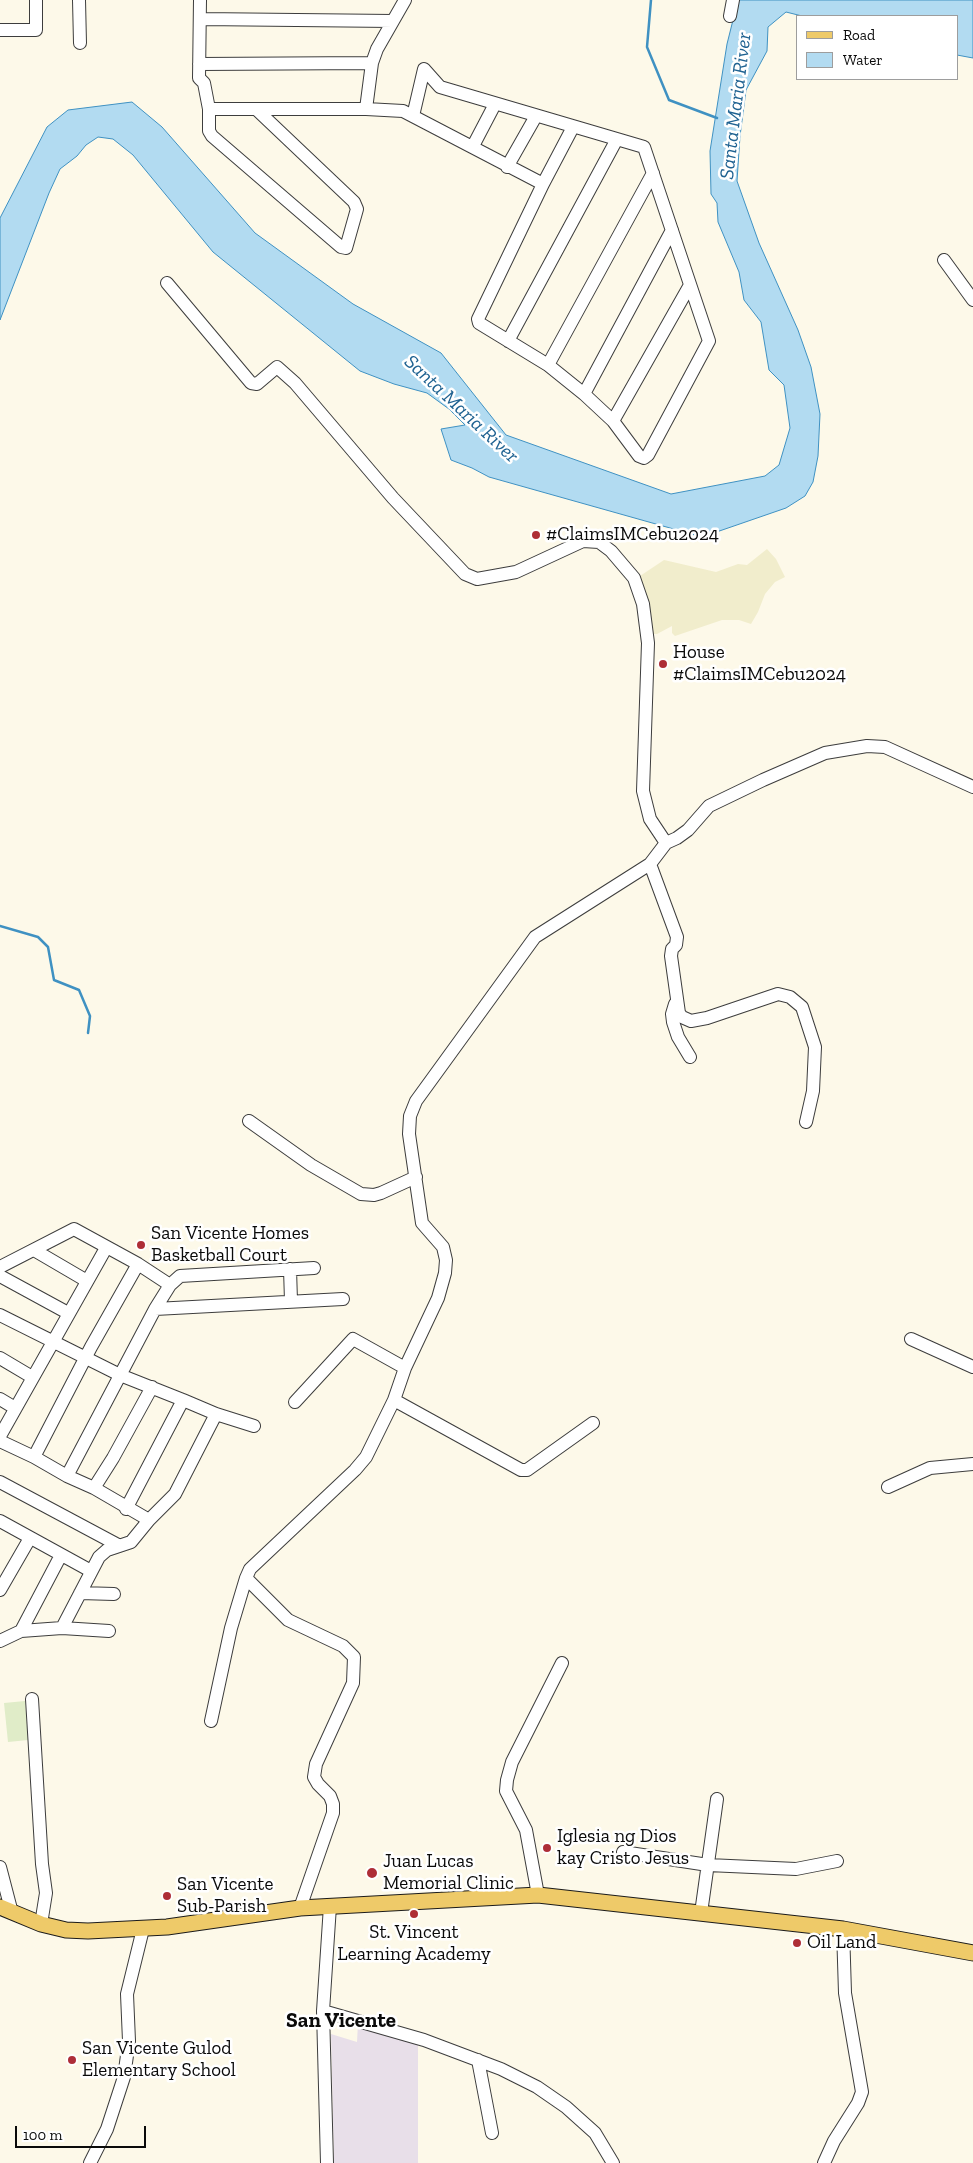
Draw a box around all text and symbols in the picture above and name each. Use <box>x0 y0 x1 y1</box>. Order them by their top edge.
legend <box>796 15 958 80</box>
text: Road <box>843 26 875 44</box>
water label: Santa Maria River <box>715 31 757 181</box>
text: Water <box>843 51 883 69</box>
water label: Santa Maria River <box>399 350 523 468</box>
place label: #ClaimsIMCebu2024 <box>546 524 719 546</box>
marker: #ClaimsIMCebu2024 <box>530 529 542 541</box>
place label: House #ClaimsIMCebu2024 <box>673 642 846 686</box>
marker: House #ClaimsIMCebu2024 <box>657 658 669 670</box>
place label: San Vicente Homes Basketball Court <box>151 1223 309 1267</box>
marker: San Vicente Homes Basketball Court <box>135 1239 147 1251</box>
place label: Iglesia ng Dios kay Cristo Jesus <box>557 1826 689 1870</box>
marker: Iglesia ng Dios kay Cristo Jesus <box>541 1842 553 1854</box>
place label: Juan Lucas Memorial Clinic <box>383 1851 514 1895</box>
marker: Juan Lucas Memorial Clinic <box>365 1866 379 1880</box>
place label: San Vicente Sub-Parish <box>177 1874 273 1918</box>
marker: San Vicente Sub-Parish <box>161 1890 173 1902</box>
marker: St. Vincent Learning Academy <box>408 1908 420 1920</box>
place label: St. Vincent Learning Academy <box>337 1922 491 1966</box>
place label: Oil Land <box>807 1932 876 1954</box>
marker: Oil Land <box>791 1937 803 1949</box>
district label: San Vicente <box>286 2008 396 2034</box>
place label: San Vicente Gulod Elementary School <box>82 2038 236 2082</box>
marker: San Vicente Gulod Elementary School <box>66 2054 78 2066</box>
scale bar <box>18 2116 149 2148</box>
text: 100 m <box>23 2126 62 2144</box>

